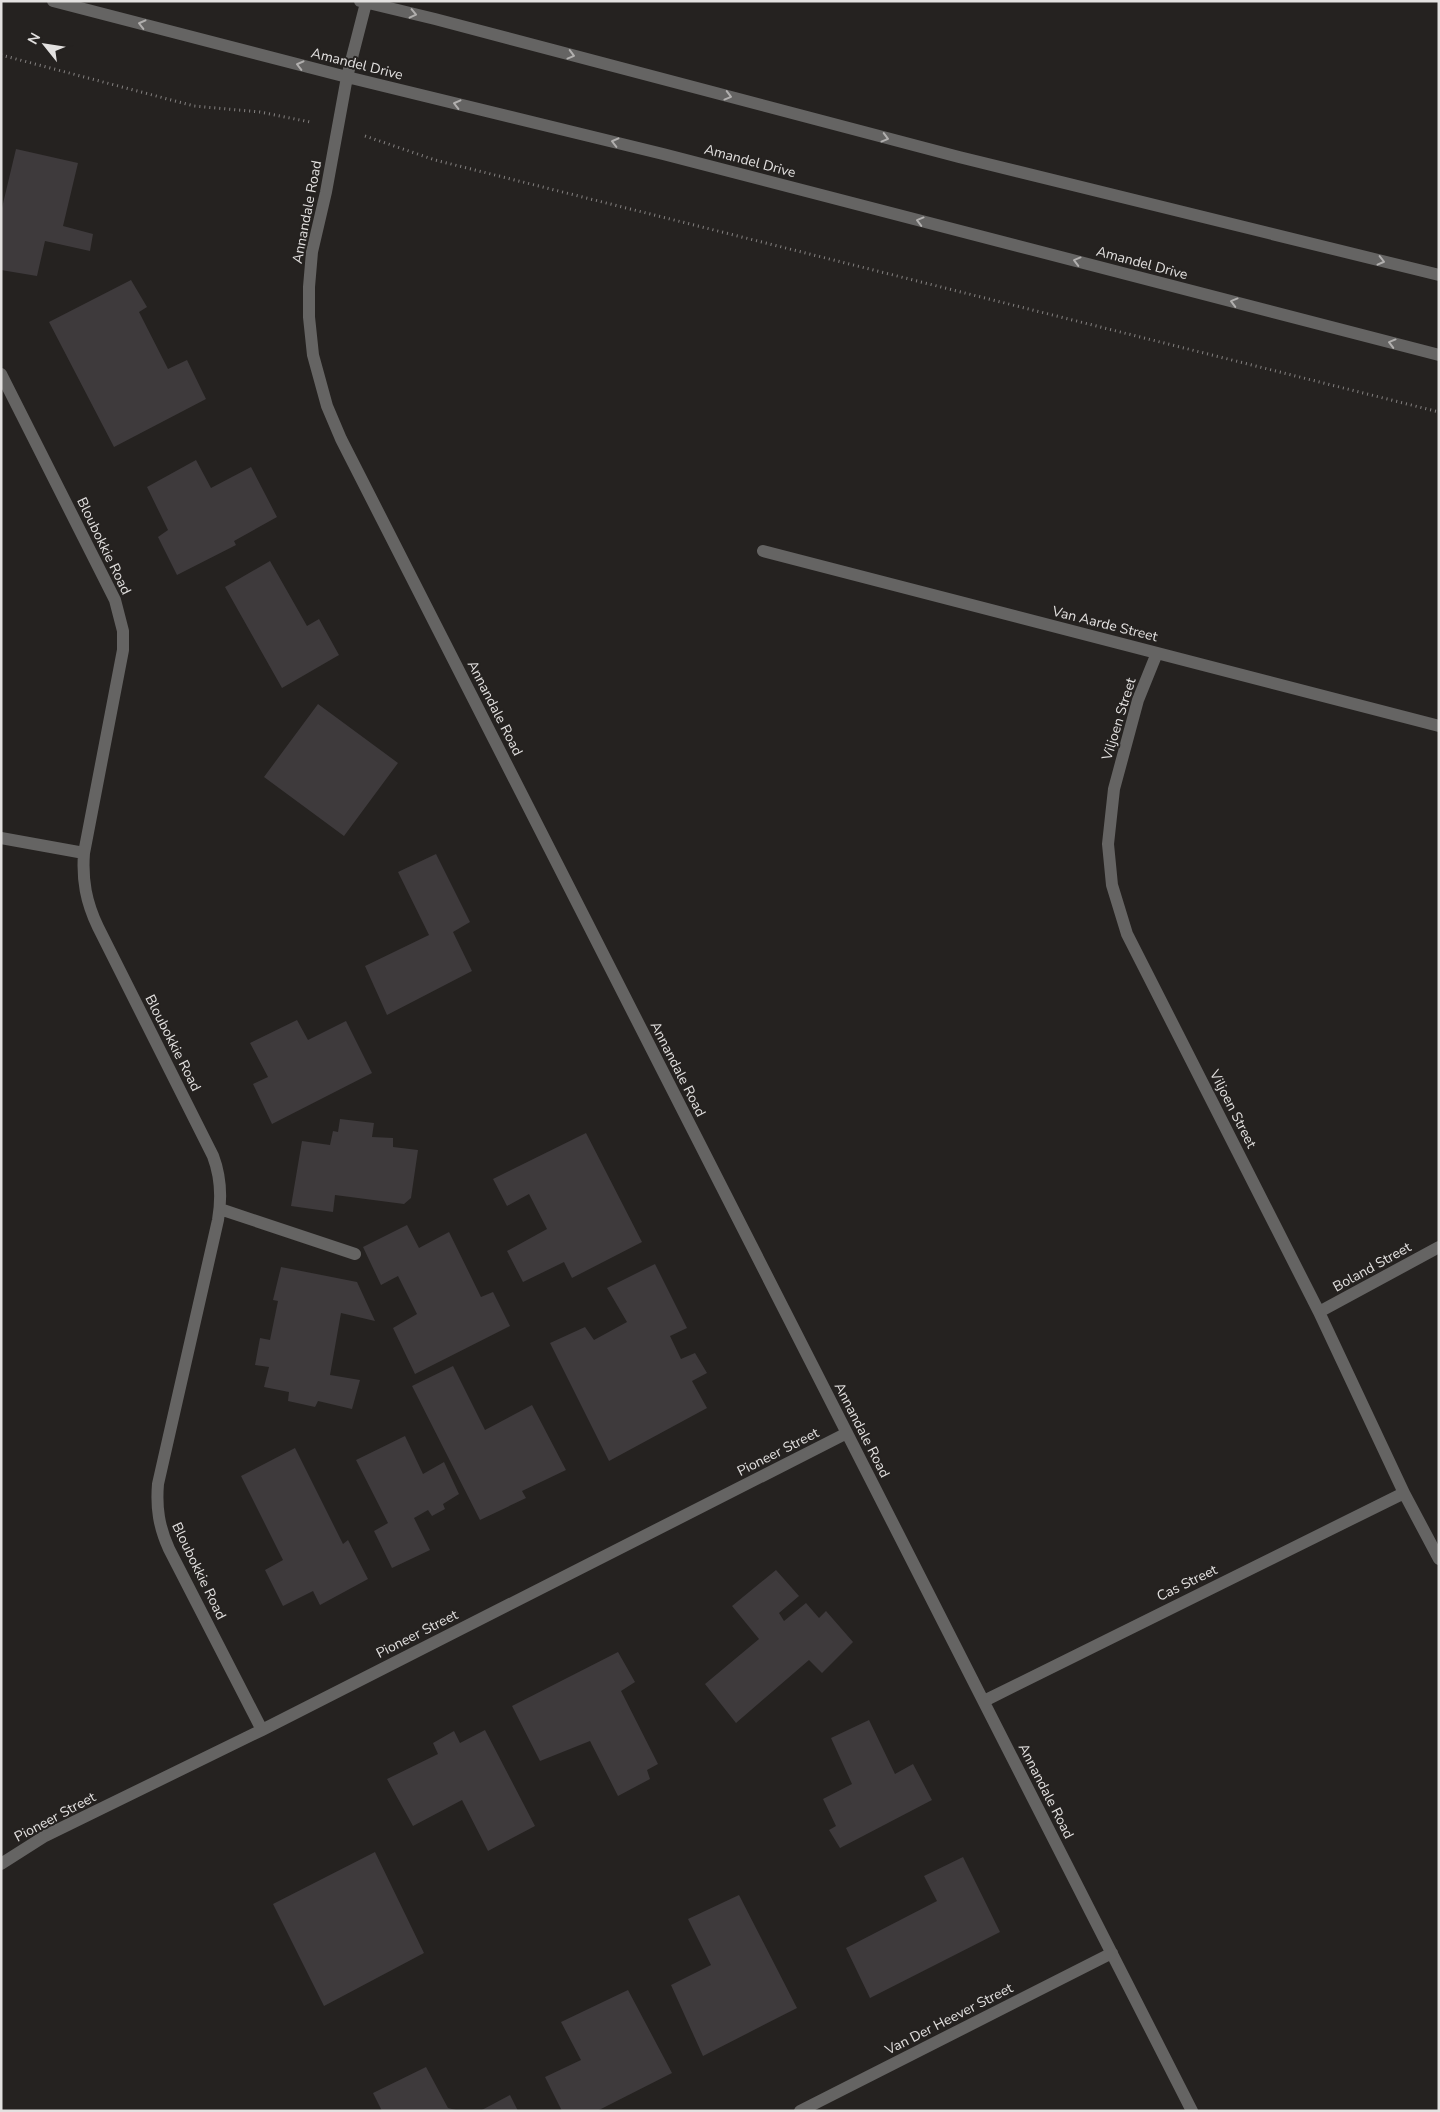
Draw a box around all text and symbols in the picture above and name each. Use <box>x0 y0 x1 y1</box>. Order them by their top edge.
one-way arrow <box>409 8 418 19</box>
one-way arrow <box>138 19 147 30</box>
north arrow <box>20 20 70 70</box>
text: N <box>23 29 45 48</box>
street label: Amandel Drive <box>309 43 405 85</box>
one-way arrow <box>566 49 575 60</box>
one-way arrow <box>295 60 304 71</box>
one-way arrow <box>723 91 731 101</box>
one-way arrow <box>453 99 462 110</box>
one-way arrow <box>880 132 889 143</box>
one-way arrow <box>611 137 620 148</box>
street label: Amandel Drive <box>702 140 798 182</box>
street label: Annandale Road <box>288 159 326 265</box>
one-way arrow <box>916 216 924 226</box>
street label: Amandel Drive <box>1094 242 1190 284</box>
one-way arrow <box>1376 255 1385 266</box>
one-way arrow <box>1073 257 1081 267</box>
one-way arrow <box>1230 297 1239 308</box>
one-way arrow <box>1387 338 1396 349</box>
street label: Bloubokkie Road <box>72 494 136 598</box>
street label: Van Aarde Street <box>1049 602 1160 646</box>
street label: Annandale Road <box>463 657 527 759</box>
street label: Viljoen Street <box>1097 675 1141 764</box>
street label: Bloubokkie Road <box>140 991 206 1095</box>
street label: Annandale Road <box>646 1018 710 1120</box>
street label: Viljoen Street <box>1205 1066 1261 1151</box>
street label: Boland Street <box>1329 1238 1415 1296</box>
street label: Annandale Road <box>830 1379 894 1481</box>
street label: Pioneer Street <box>734 1423 822 1481</box>
street label: Bloubokkie Road <box>167 1519 231 1623</box>
street label: Cas Street <box>1154 1560 1221 1606</box>
street label: Pioneer Street <box>373 1605 461 1663</box>
street label: Annandale Road <box>1014 1740 1078 1842</box>
street label: Pioneer Street <box>11 1788 99 1846</box>
street label: Van Der Heever Street <box>881 1978 1016 2060</box>

